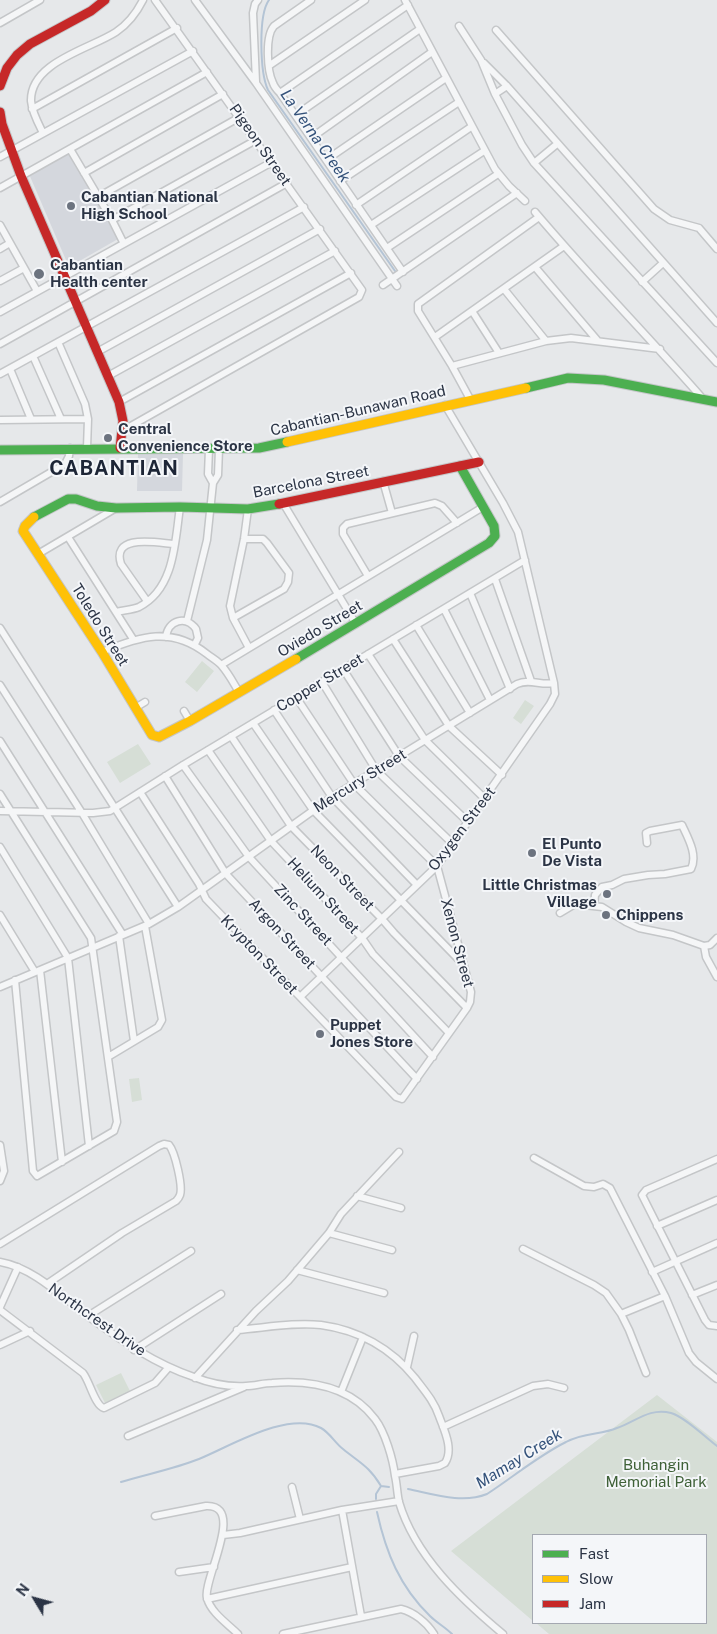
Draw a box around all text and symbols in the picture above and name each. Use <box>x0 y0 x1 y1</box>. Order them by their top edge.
water label: La Verna Creek <box>276 86 354 186</box>
street label: Pigeon Street <box>225 101 295 189</box>
place label: Cabantian National High School <box>81 188 218 223</box>
marker: Cabantian National High School <box>65 200 77 212</box>
place label: Cabantian Health center <box>50 256 148 291</box>
marker: Cabantian Health center <box>32 267 46 281</box>
street label: Cabantian-Bunawan Road <box>269 382 447 440</box>
place label: Central Convenience Store <box>118 420 253 455</box>
marker: Central Convenience Store <box>102 432 114 444</box>
district label: CABANTIAN <box>48 457 180 481</box>
street label: Barcelona Street <box>251 462 371 502</box>
street label: Toledo Street <box>67 580 133 670</box>
street label: Oviedo Street <box>274 597 366 661</box>
street label: Copper Street <box>273 650 367 716</box>
street label: Mercury Street <box>310 745 410 817</box>
street label: Oxygen Street <box>425 783 499 875</box>
place label: El Punto De Vista <box>542 835 602 870</box>
street label: Neon Street <box>306 841 378 915</box>
marker: El Punto De Vista <box>526 847 538 859</box>
street label: Helium Street <box>283 854 363 938</box>
place label: Little Christmas Village <box>482 876 597 911</box>
street label: Zinc Street <box>270 881 336 949</box>
marker: Little Christmas Village <box>601 888 613 900</box>
street label: Argon Street <box>245 895 319 973</box>
street label: Xenon Street <box>436 896 478 990</box>
place label: Chippens <box>616 906 683 924</box>
marker: Chippens <box>600 909 612 921</box>
street label: Krypton Street <box>217 912 301 998</box>
place label: Puppet Jones Store <box>330 1016 413 1051</box>
marker: Puppet Jones Store <box>314 1028 326 1040</box>
street label: Northcrest Drive <box>45 1280 149 1360</box>
water label: Mamay Creek <box>472 1425 566 1493</box>
park label: Buhangin Memorial Park <box>605 1456 707 1491</box>
legend <box>532 1534 707 1624</box>
text: Fast <box>579 1545 609 1562</box>
text: Slow <box>579 1570 613 1587</box>
north arrow <box>10 1574 60 1624</box>
text: N <box>13 1581 33 1599</box>
text: Jam <box>579 1595 606 1612</box>

